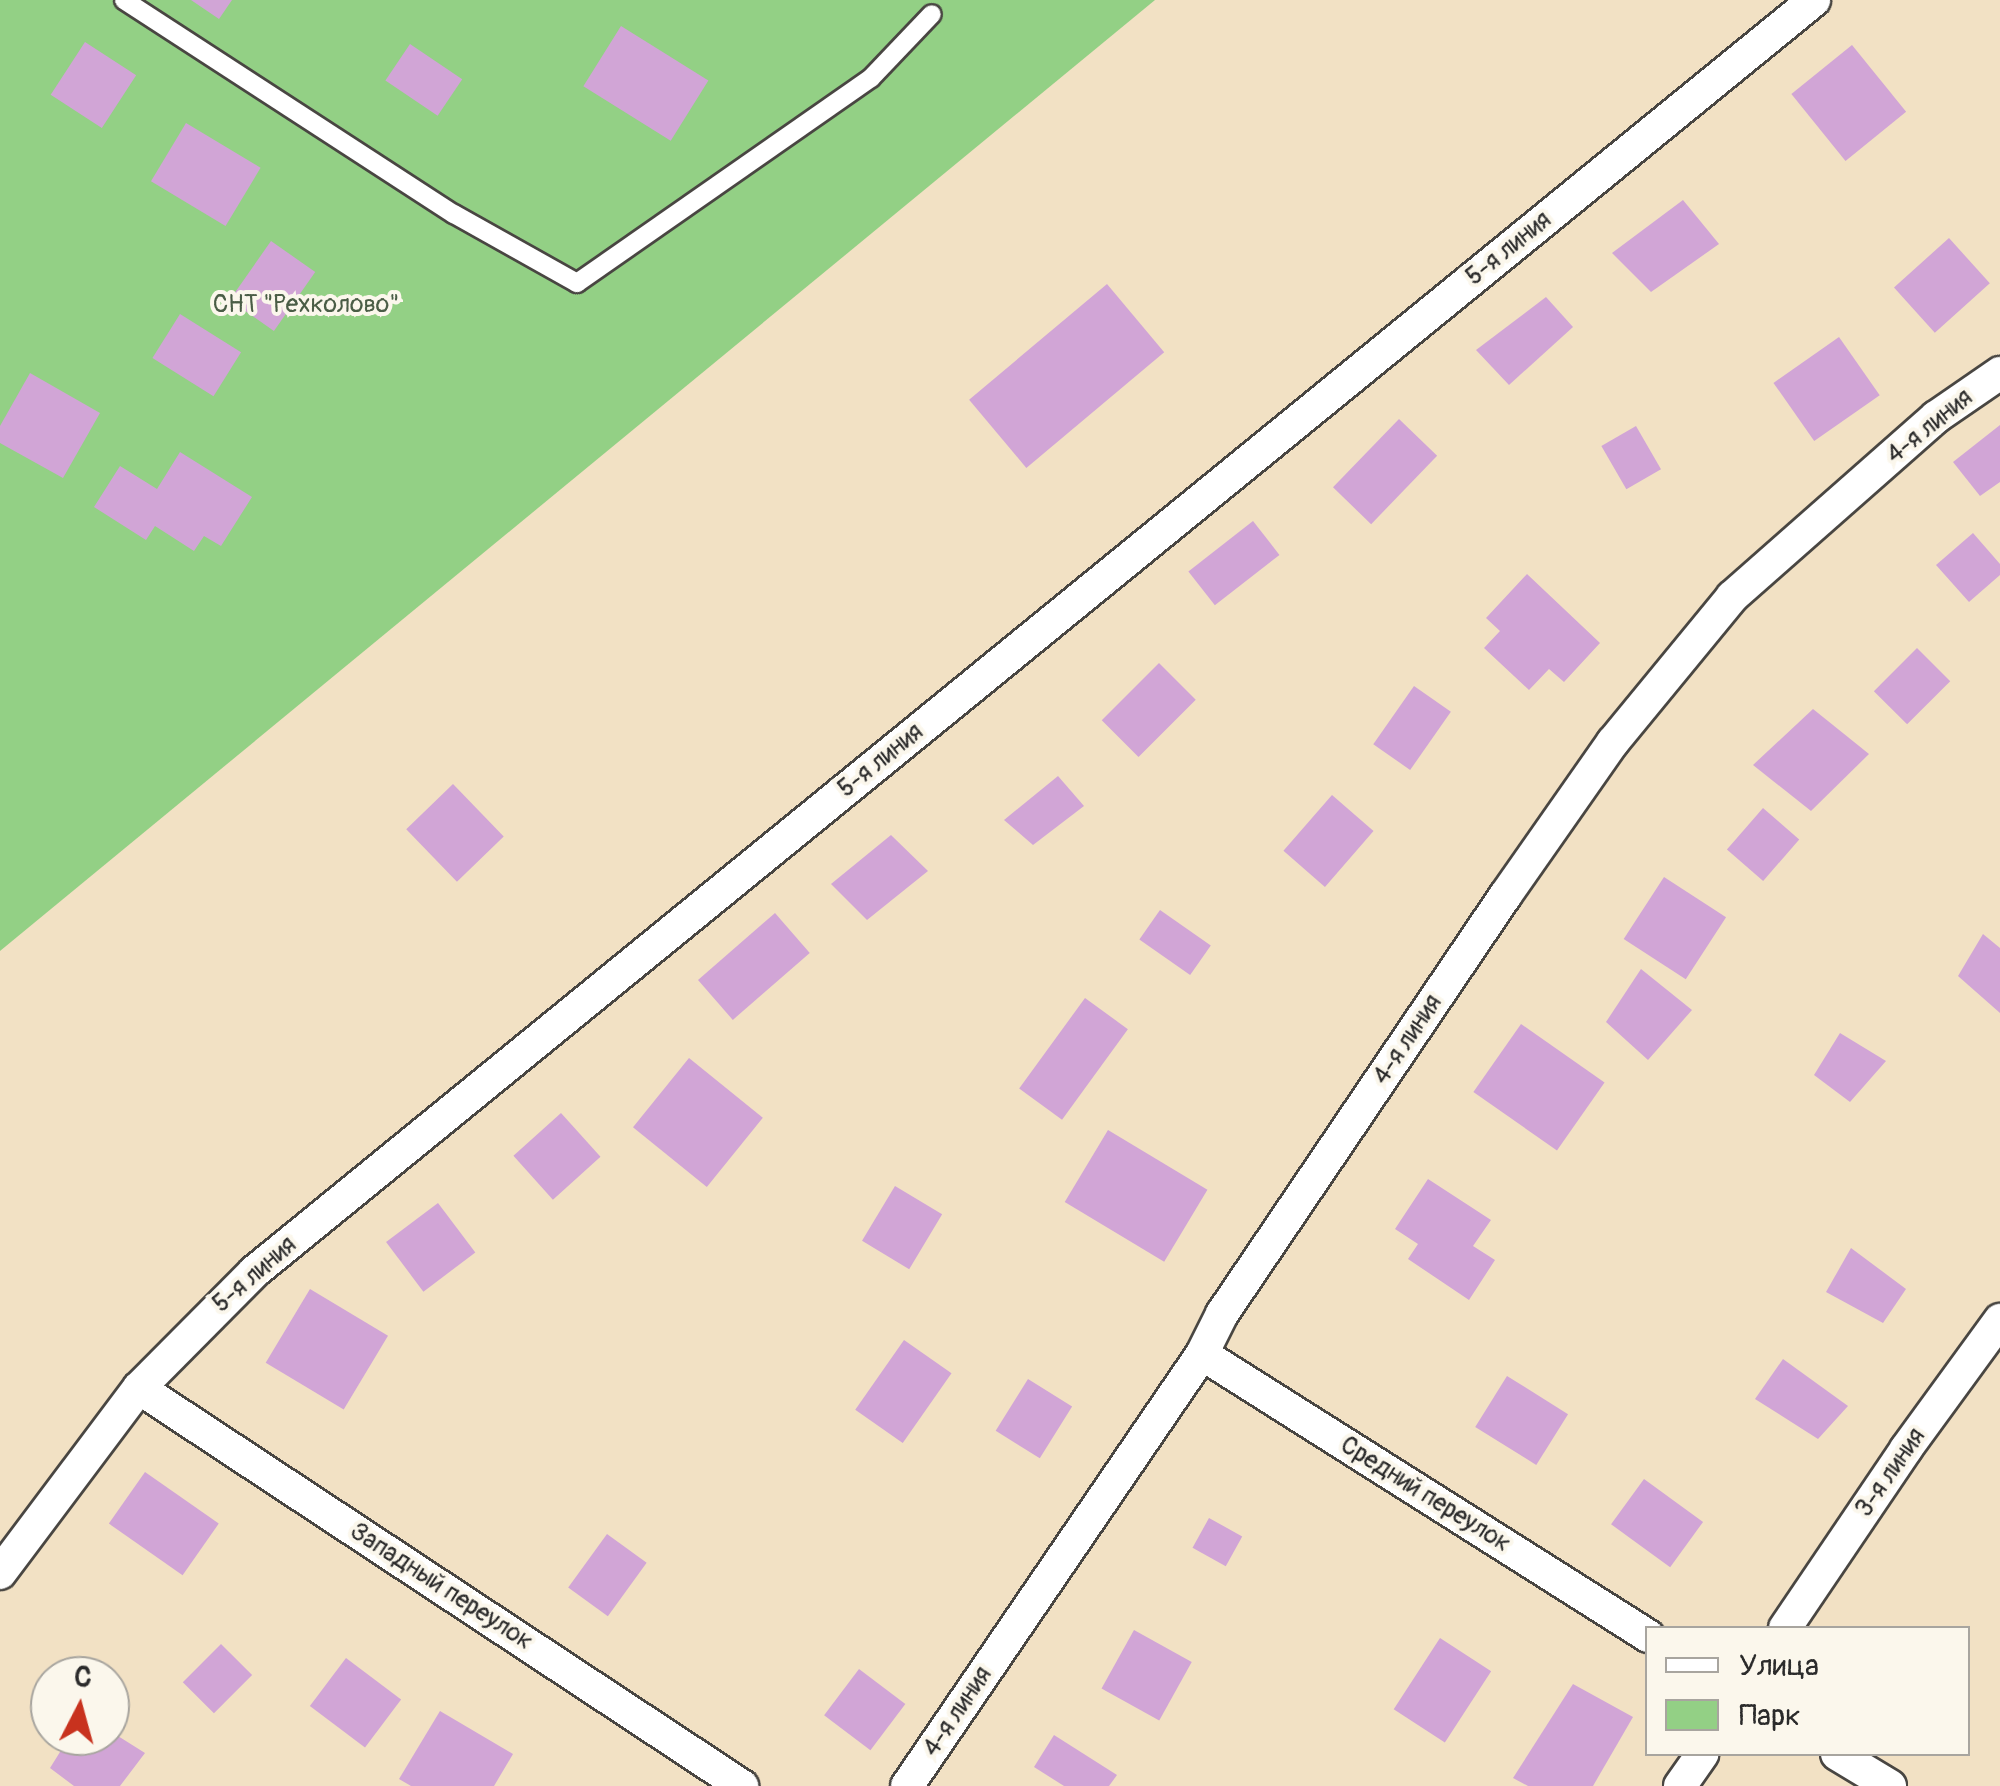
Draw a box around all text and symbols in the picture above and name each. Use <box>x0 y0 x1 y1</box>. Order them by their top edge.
street label: 5-я линия <box>1460 206 1558 292</box>
park label: СНТ "Рехколово" <box>213 290 399 320</box>
street label: 4-я линия <box>1881 383 1979 471</box>
street label: 5-я линия <box>832 718 930 804</box>
street label: 4-я линия <box>1367 989 1449 1091</box>
street label: 5-я линия <box>207 1231 303 1319</box>
street label: 3-я линия <box>1850 1423 1932 1523</box>
street label: Средний переулок <box>1334 1431 1516 1559</box>
street label: Западный переулок <box>344 1517 538 1657</box>
legend <box>1645 1626 1970 1756</box>
text: Улица <box>1739 1647 1819 1684</box>
north arrow <box>30 1656 130 1756</box>
text: С <box>73 1659 93 1696</box>
street label: 4-я линия <box>917 1661 999 1763</box>
text: Парк <box>1739 1697 1801 1734</box>

